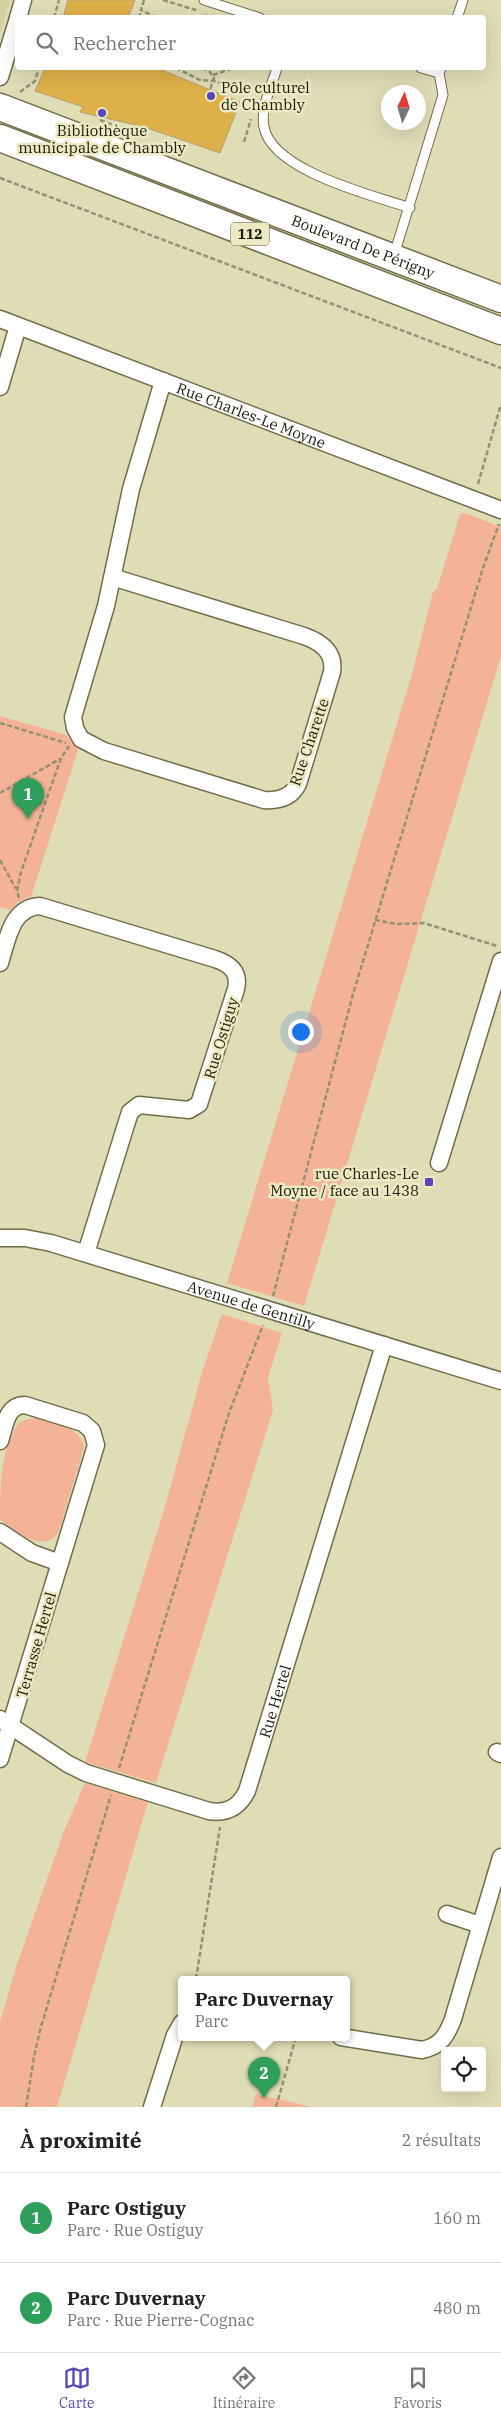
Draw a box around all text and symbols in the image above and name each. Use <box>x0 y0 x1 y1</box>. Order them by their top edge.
search box <box>15 15 486 70</box>
icon: search <box>33 29 61 57</box>
text: Rechercher <box>73 31 176 55</box>
place label: Pôle culturel de Chambly <box>221 78 310 114</box>
north arrow <box>381 85 426 130</box>
marker: Pôle culturel de Chambly <box>205 90 217 102</box>
marker: Bibliothèque municipale de Chambly <box>96 107 108 119</box>
place label: Bibliothèque municipale de Chambly <box>18 121 186 157</box>
street label: Boulevard De Périgny <box>289 210 438 282</box>
road number: 112 <box>231 222 269 245</box>
street label: Rue Charles-Le Moyne <box>174 378 329 452</box>
street label: Rue Charette <box>285 696 333 788</box>
pin: 1 <box>12 778 44 819</box>
street label: Rue Ostiguy <box>200 995 242 1081</box>
your location <box>288 1019 314 1045</box>
place label: rue Charles-Le Moyne / face au 1438 <box>270 1164 419 1200</box>
marker: rue Charles-Le Moyne / face au 1438 <box>423 1176 435 1188</box>
street label: Avenue de Gentilly <box>185 1276 317 1333</box>
street label: Terrasse Hertel <box>12 1590 60 1700</box>
street label: Rue Hertel <box>254 1662 295 1740</box>
popup <box>178 1976 350 2041</box>
text: Parc Duvernay <box>195 1987 333 2011</box>
text: Parc <box>195 2011 228 2031</box>
map controls <box>441 2047 486 2092</box>
button: locate <box>441 2047 486 2092</box>
pin: 2 <box>248 2057 280 2098</box>
text: À proximité <box>20 2126 142 2154</box>
text: 2 résultats <box>402 2130 481 2150</box>
text: Parc Ostiguy <box>67 2196 186 2220</box>
text: 1 <box>31 2208 41 2228</box>
text: 160 m <box>433 2208 481 2228</box>
text: Parc · Rue Ostiguy <box>67 2220 203 2240</box>
text: Parc Duvernay <box>67 2286 206 2310</box>
text: 2 <box>31 2298 41 2318</box>
text: 480 m <box>433 2298 481 2318</box>
text: Parc · Rue Pierre-Cognac <box>67 2310 255 2330</box>
tab: Carte <box>59 2364 95 2412</box>
tab: Itinéraire <box>213 2364 275 2412</box>
tab: Favoris <box>394 2364 442 2412</box>

